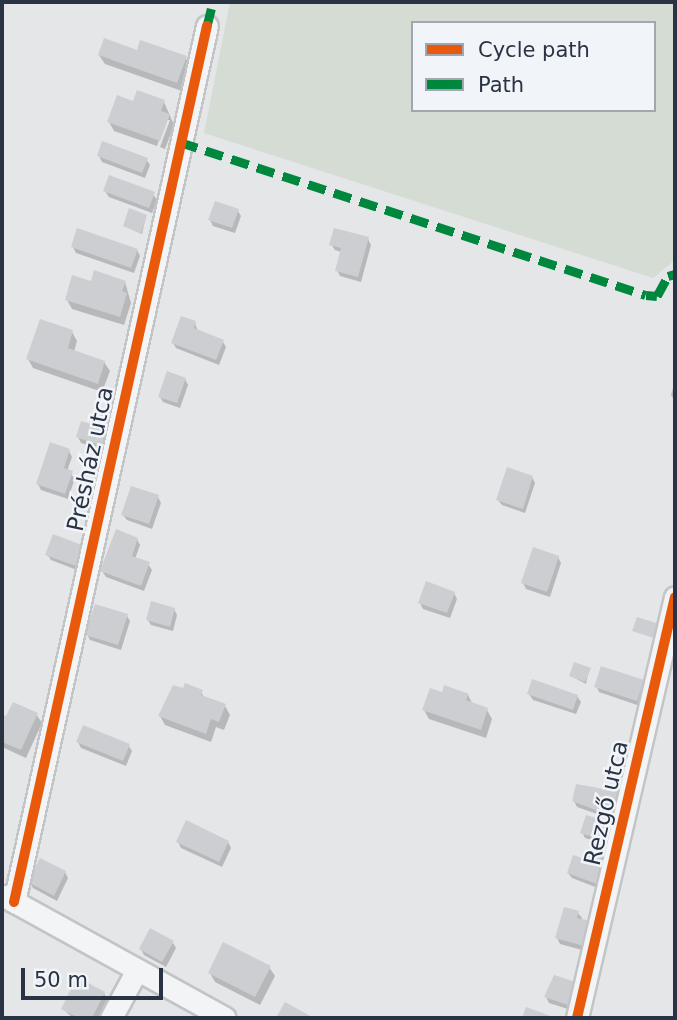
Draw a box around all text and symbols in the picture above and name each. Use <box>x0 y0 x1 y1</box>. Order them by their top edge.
legend <box>411 21 656 112</box>
text: Cycle path <box>478 38 590 62</box>
text: Path <box>478 73 524 97</box>
street label: Présház utca <box>61 384 119 534</box>
street label: Rezgő utca <box>578 738 634 868</box>
scale bar <box>24 954 166 998</box>
text: 50 m <box>34 968 88 992</box>

